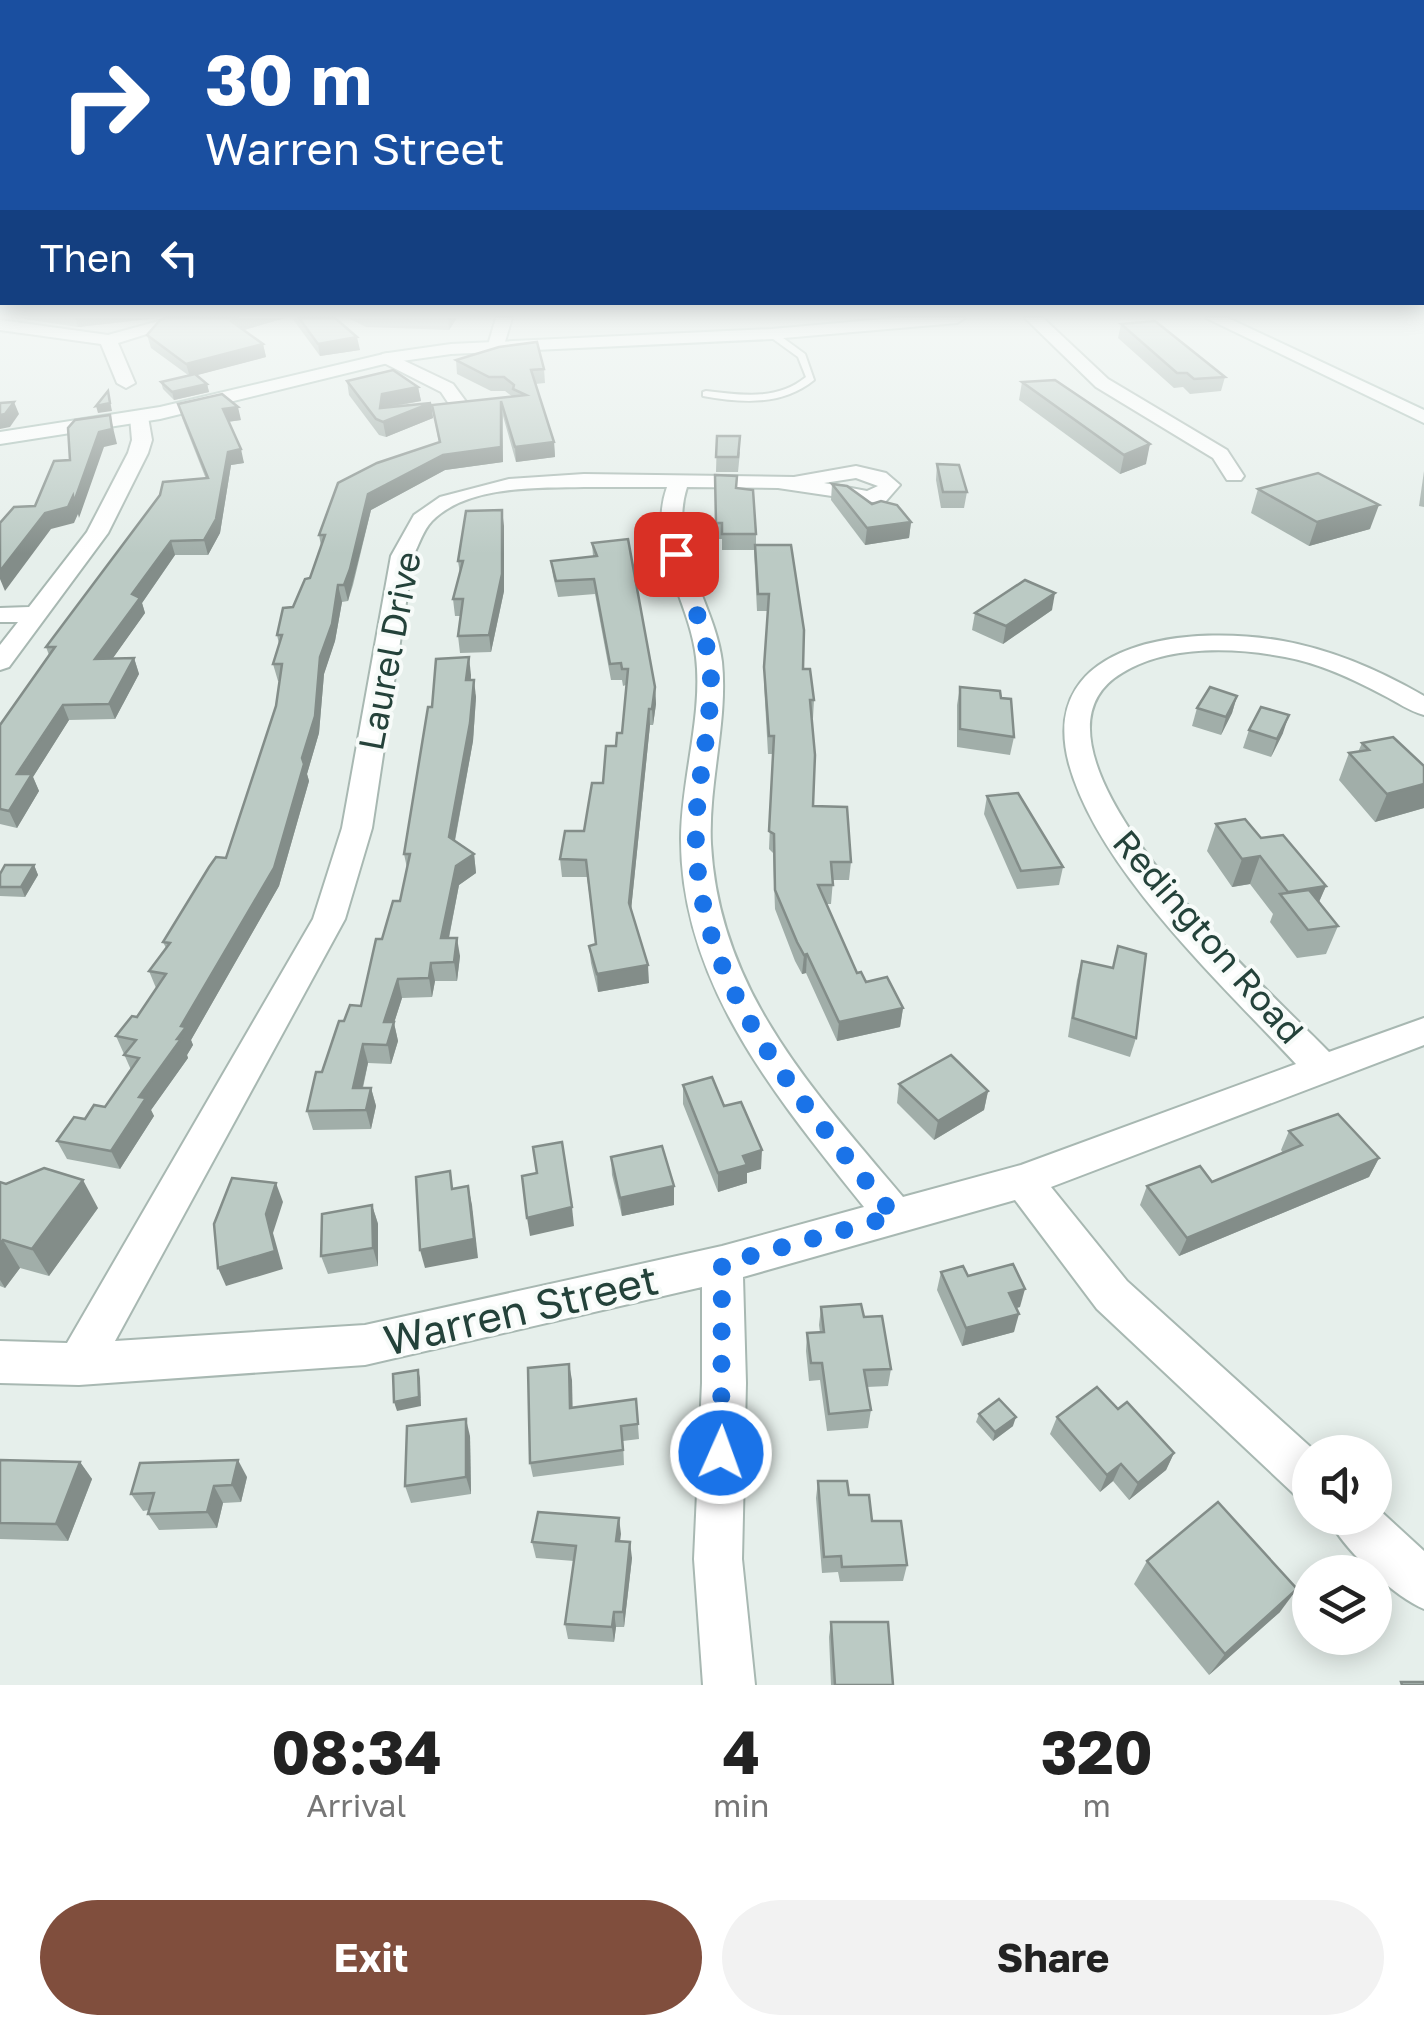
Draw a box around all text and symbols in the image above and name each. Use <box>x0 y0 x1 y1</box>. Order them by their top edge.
text: 30 m <box>205 36 372 120</box>
icon: right <box>40 40 170 170</box>
text: Warren Street <box>205 121 505 175</box>
icon: left <box>152 230 207 285</box>
text: Then <box>40 235 132 280</box>
pin <box>634 512 719 597</box>
icon: arrive <box>649 527 704 582</box>
street label: Laurel Drive <box>349 548 429 754</box>
street label: Redington Road <box>1105 821 1313 1052</box>
street label: Warren Street <box>379 1253 663 1365</box>
position arrow <box>669 1401 773 1505</box>
map controls <box>1292 1435 1392 1655</box>
button: sound <box>1292 1435 1392 1535</box>
button: layers <box>1292 1555 1392 1655</box>
text: 08:34 <box>271 1715 442 1787</box>
text: 4 <box>722 1715 760 1787</box>
text: 320 <box>1041 1715 1153 1787</box>
text: Arrival <box>306 1786 407 1824</box>
text: min <box>713 1786 770 1824</box>
text: m <box>1083 1786 1111 1824</box>
button: Exit <box>40 1900 702 2015</box>
button: Share <box>722 1900 1384 2015</box>

